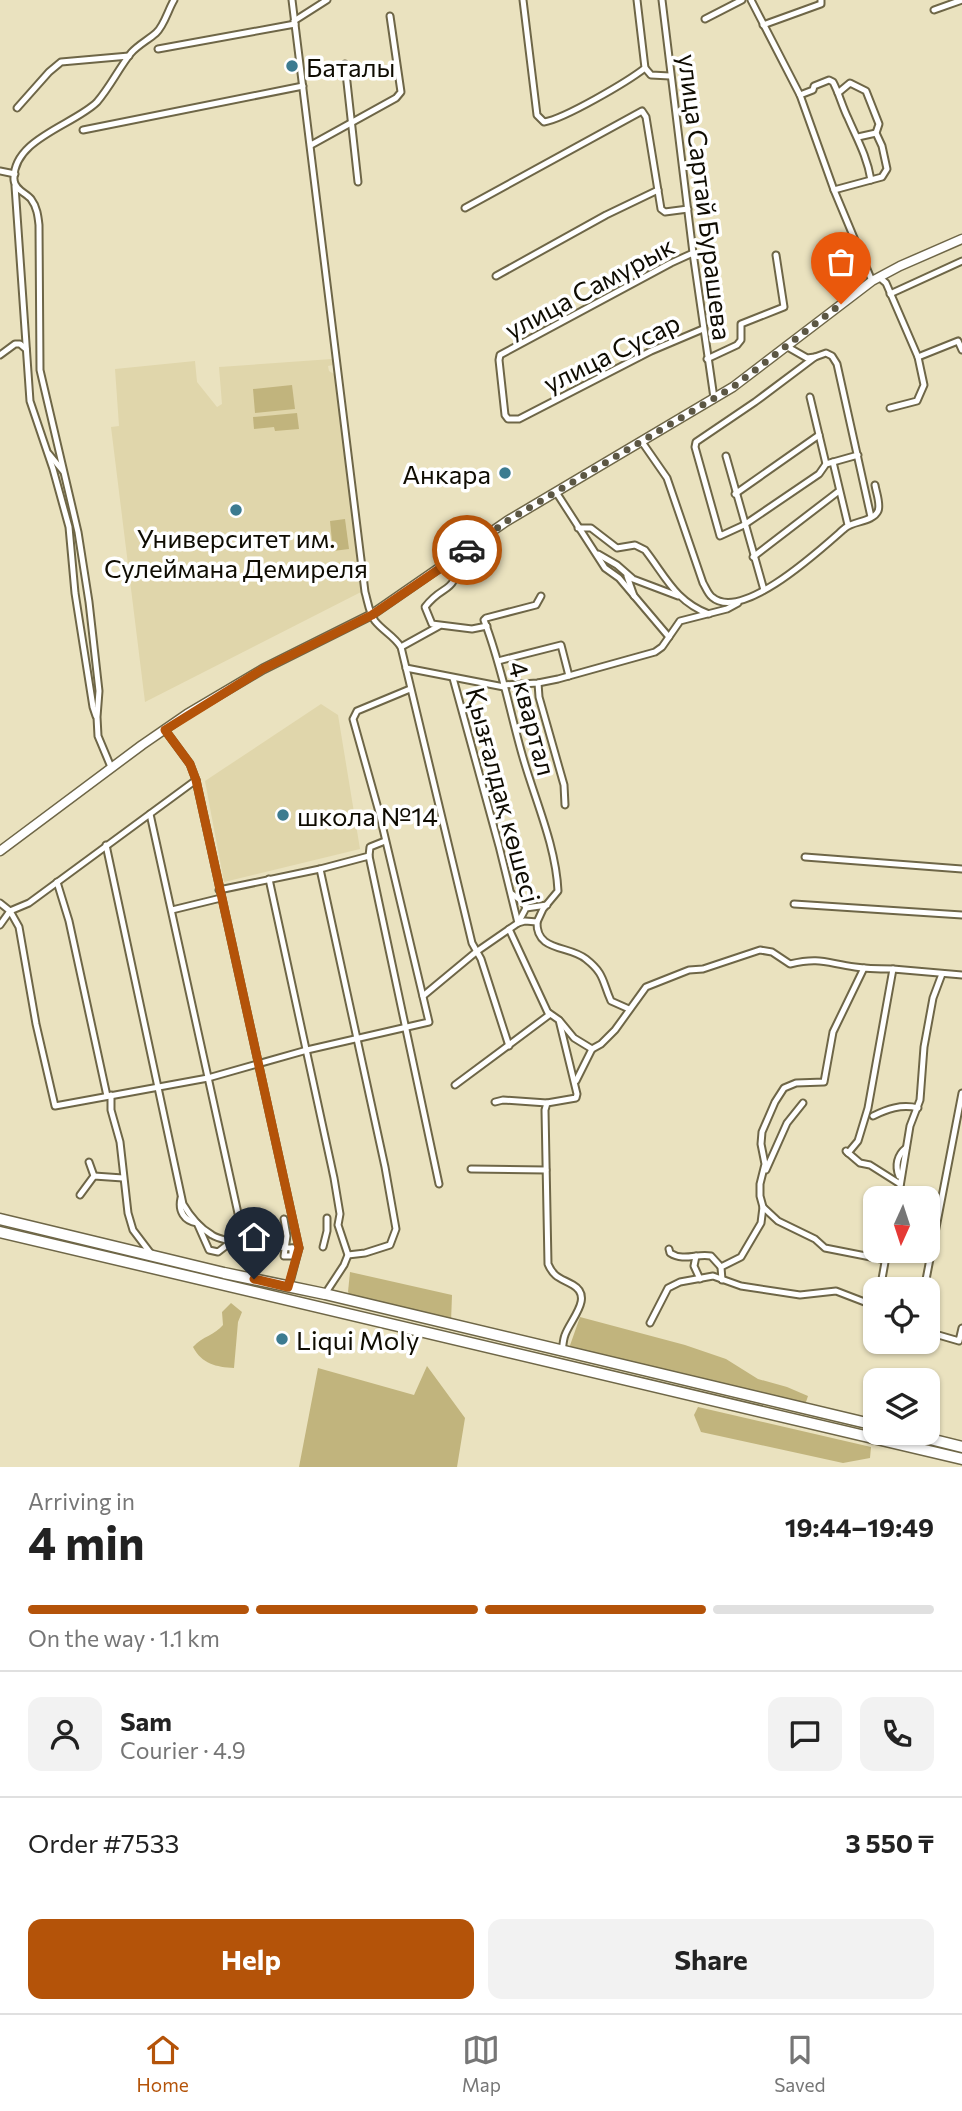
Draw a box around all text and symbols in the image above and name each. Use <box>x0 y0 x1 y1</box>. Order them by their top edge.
place label: Баталы <box>306 51 395 82</box>
street label: улица Сартай Бурашева <box>673 52 739 342</box>
marker: Баталы <box>284 58 300 74</box>
street label: улица Самурык <box>499 229 679 345</box>
pin <box>811 232 871 304</box>
icon: bag <box>822 243 860 281</box>
street label: улица Сусар <box>538 306 684 398</box>
place label: Анкара <box>402 458 491 489</box>
marker: Анкара <box>497 465 513 481</box>
marker: Университет им. Сулеймана Демиреля <box>228 502 244 518</box>
courier <box>432 515 502 585</box>
place label: Университет им. Сулеймана Демиреля <box>104 522 368 583</box>
icon: car <box>448 531 486 569</box>
street label: 4 квартал <box>503 657 563 779</box>
street label: Қызғалдақ көшесі <box>460 684 548 906</box>
place label: школа №14 <box>297 800 438 831</box>
marker: школа №14 <box>275 807 291 823</box>
north arrow <box>863 1186 940 1264</box>
map controls <box>863 1186 940 1445</box>
pin <box>224 1207 284 1279</box>
icon: home <box>235 1218 273 1256</box>
button: locate <box>863 1277 940 1354</box>
place label: Liqui Moly <box>296 1324 419 1355</box>
marker: Liqui Moly <box>274 1331 290 1347</box>
button: layers <box>863 1368 940 1445</box>
text: Arriving in <box>28 1487 135 1515</box>
text: 19:44–19:49 <box>785 1511 934 1542</box>
text: 4 min <box>28 1513 145 1569</box>
text: On the way · 1.1 km <box>28 1624 220 1652</box>
button: person <box>28 1697 102 1771</box>
button: chat <box>768 1697 842 1771</box>
button: phone <box>860 1697 934 1771</box>
text: Sam <box>120 1705 172 1736</box>
text: Courier · 4.9 <box>120 1736 246 1764</box>
text: Order #7533 <box>28 1827 179 1858</box>
text: 3 550 ₸ <box>845 1827 934 1858</box>
button: Help <box>28 1919 474 1999</box>
button: Share <box>488 1919 934 1999</box>
tab: Home <box>137 2031 189 2096</box>
tab: Map <box>462 2031 501 2096</box>
tab: Saved <box>774 2031 825 2096</box>

